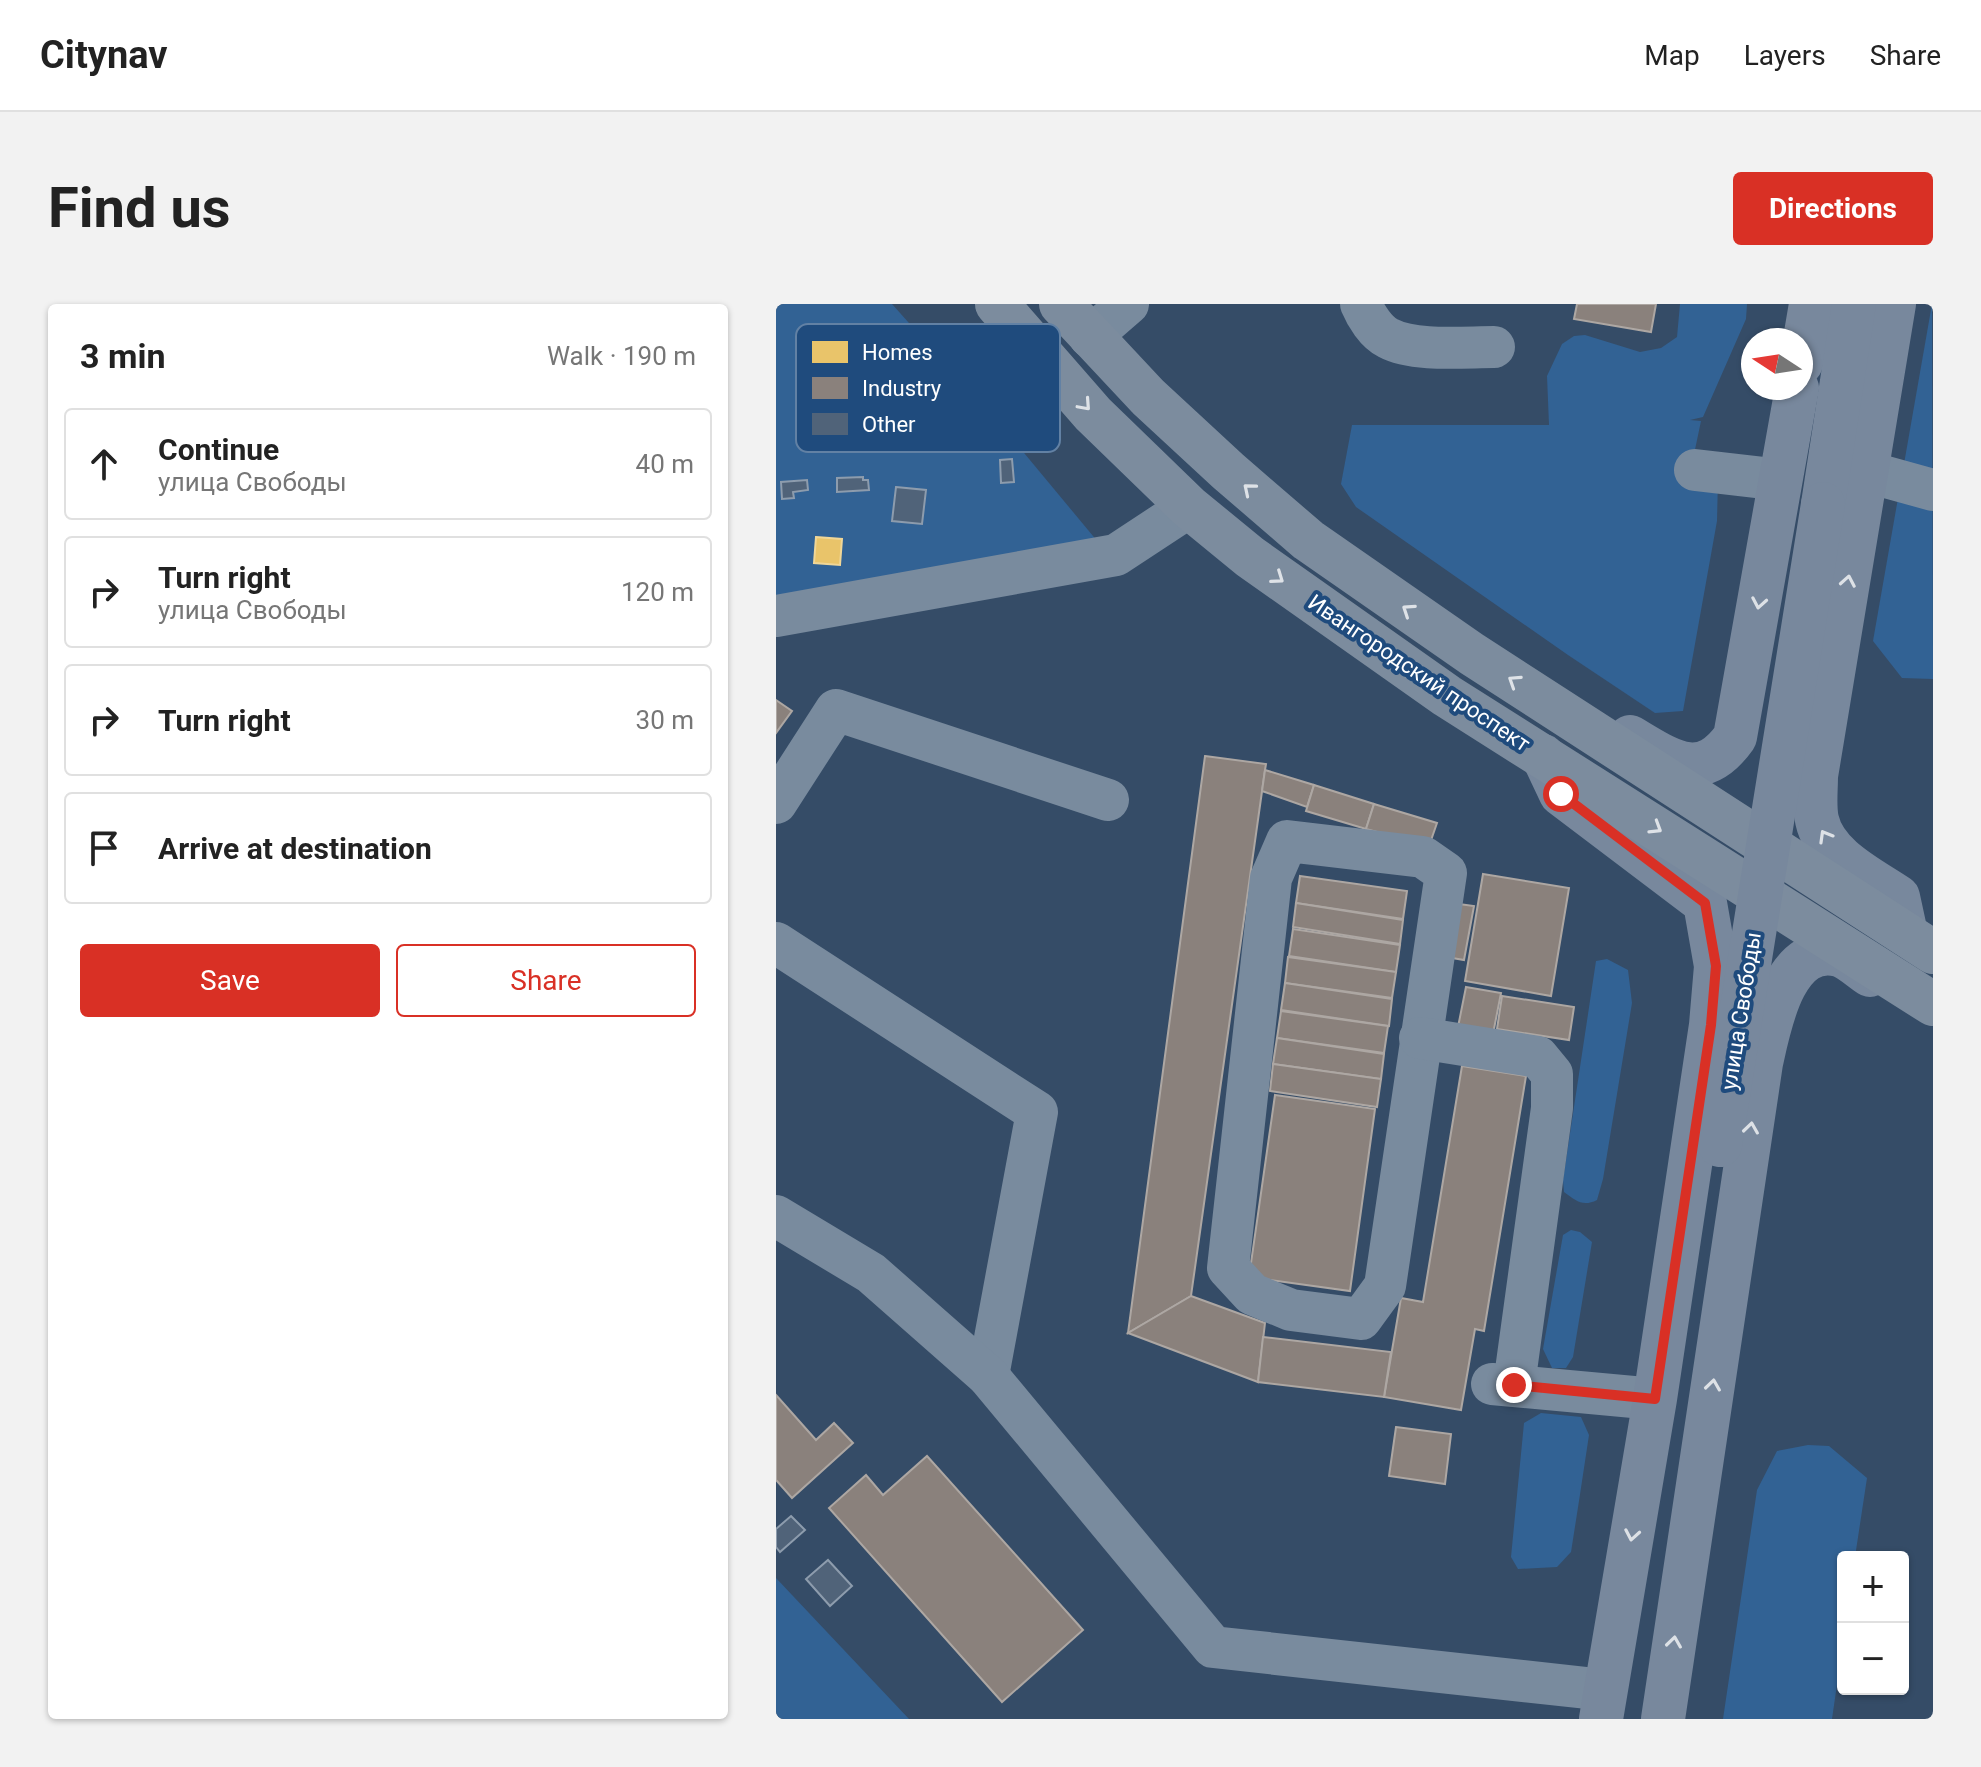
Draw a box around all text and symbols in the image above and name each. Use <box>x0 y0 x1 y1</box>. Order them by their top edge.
text: Citynav <box>40 33 168 77</box>
text: Map <box>1644 39 1700 72</box>
text: Layers <box>1744 39 1826 72</box>
text: Share <box>1870 39 1941 72</box>
button: Directions <box>1733 172 1933 245</box>
text: Find us <box>48 175 231 241</box>
legend <box>796 324 1060 452</box>
north arrow <box>1741 328 1813 400</box>
text: 3 min <box>80 336 165 376</box>
text: Homes <box>862 340 933 365</box>
text: Walk · 190 m <box>547 341 696 371</box>
text: Industry <box>862 376 942 401</box>
one-way arrow <box>1075 395 1090 410</box>
text: Other <box>862 412 916 437</box>
text: Continue <box>158 432 279 467</box>
icon: ahead <box>82 442 126 486</box>
text: 40 m <box>636 449 694 479</box>
text: улица Свободы <box>158 467 347 497</box>
one-way arrow <box>1243 484 1258 499</box>
text: Turn right <box>158 560 291 595</box>
one-way arrow <box>1270 568 1284 583</box>
icon: right <box>82 570 126 614</box>
one-way arrow <box>1839 575 1856 588</box>
text: 120 m <box>621 577 694 607</box>
street label: Ивангородский проспект <box>1303 589 1535 757</box>
text: улица Свободы <box>158 595 347 625</box>
one-way arrow <box>1751 596 1768 609</box>
one-way arrow <box>1402 605 1416 620</box>
one-way arrow <box>1508 675 1523 690</box>
icon: right <box>82 698 126 742</box>
text: Turn right <box>158 703 291 738</box>
text: 30 m <box>636 705 694 735</box>
route start <box>1543 776 1579 812</box>
one-way arrow <box>1647 818 1662 833</box>
icon: arrive <box>82 826 126 870</box>
one-way arrow <box>1819 830 1835 845</box>
text: Arrive at destination <box>158 831 432 866</box>
street label: улица Свободы <box>1716 930 1766 1092</box>
button: Save <box>80 944 380 1017</box>
button: Share <box>396 944 696 1017</box>
one-way arrow <box>1742 1121 1759 1134</box>
route end <box>1496 1367 1532 1403</box>
one-way arrow <box>1704 1378 1721 1392</box>
one-way arrow <box>1624 1528 1641 1542</box>
map controls <box>1837 1551 1909 1695</box>
button: + <box>1837 1551 1909 1623</box>
button: − <box>1837 1623 1909 1695</box>
one-way arrow <box>1665 1635 1682 1649</box>

